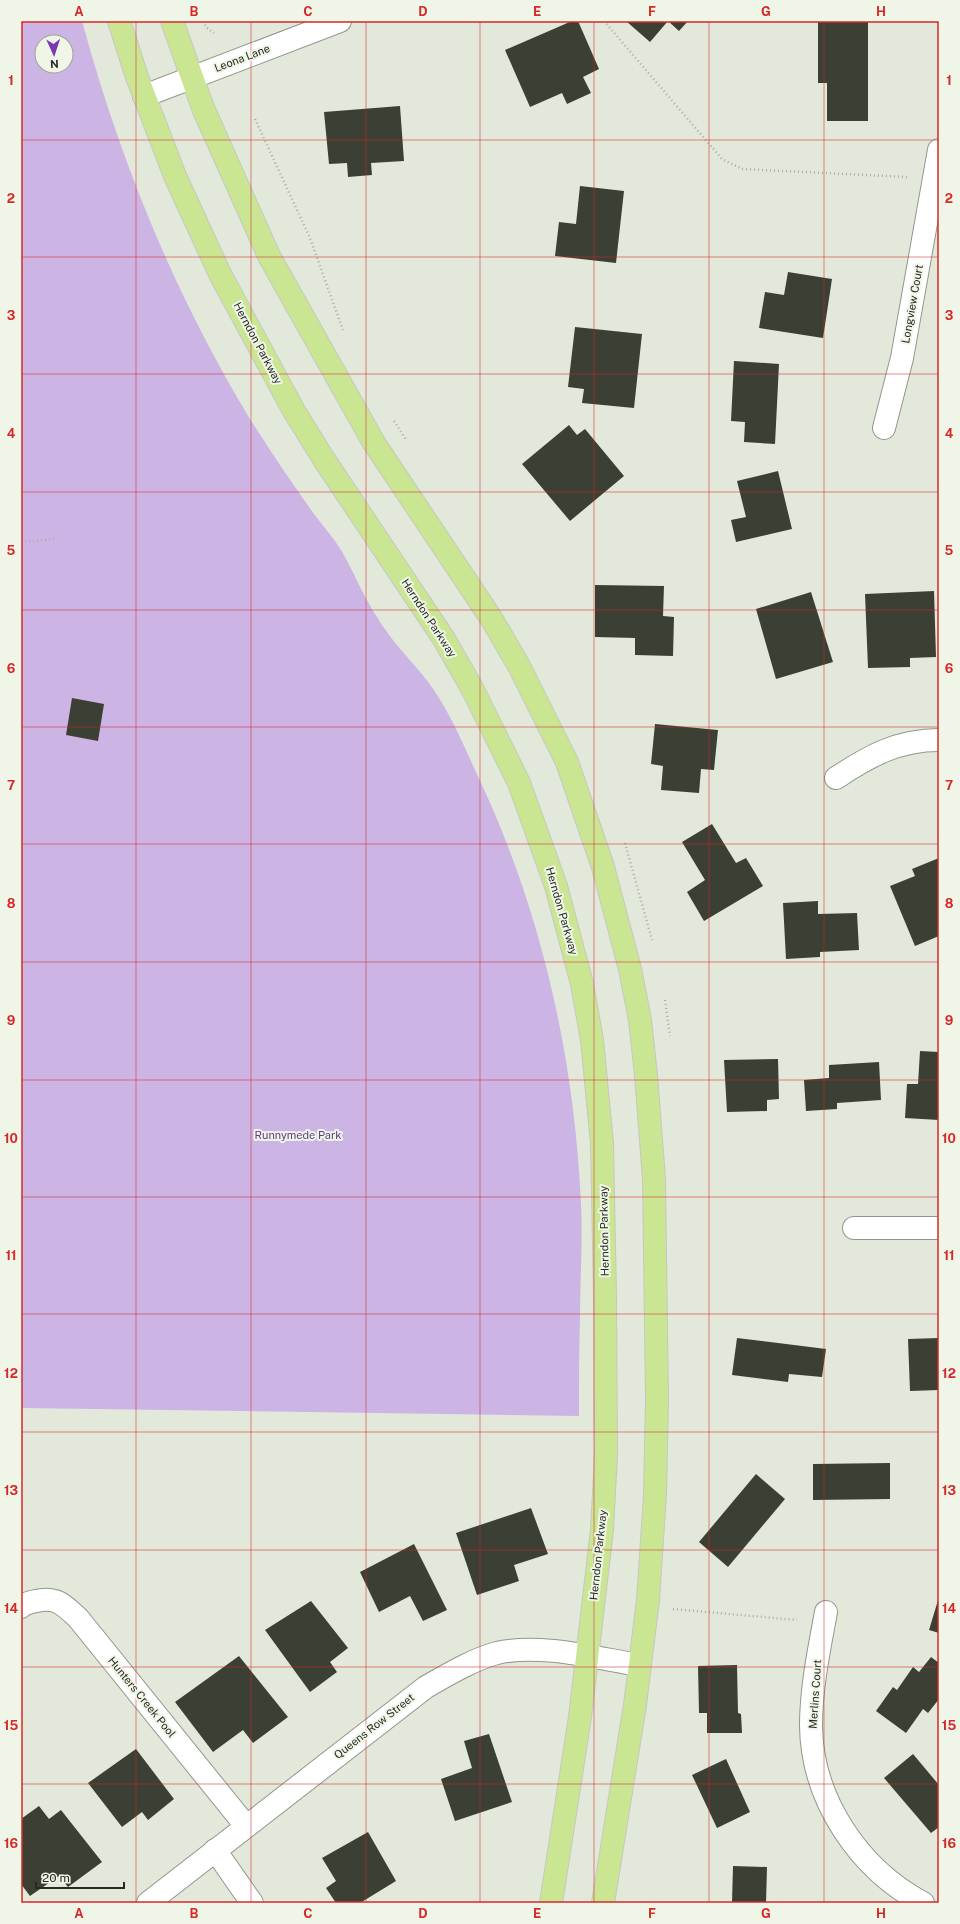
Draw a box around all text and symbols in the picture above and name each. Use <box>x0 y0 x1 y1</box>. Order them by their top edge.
text: A <box>74 4 84 19</box>
text: B <box>190 4 199 19</box>
text: C <box>303 4 313 19</box>
text: D <box>418 4 428 19</box>
text: E <box>533 4 541 19</box>
text: F <box>648 4 656 19</box>
text: G <box>761 4 771 19</box>
text: H <box>876 4 886 19</box>
north arrow <box>34 34 74 74</box>
street label: Leona Lane <box>213 42 271 74</box>
text: N <box>50 58 59 70</box>
text: 1 <box>8 73 14 88</box>
text: 1 <box>946 73 952 88</box>
text: 2 <box>7 191 15 206</box>
text: 2 <box>945 191 953 206</box>
street label: Longview Court <box>899 264 925 344</box>
street label: Herndon Parkway <box>231 300 285 386</box>
text: 3 <box>7 308 16 323</box>
text: 3 <box>945 308 954 323</box>
text: 4 <box>7 426 16 441</box>
text: 4 <box>945 426 954 441</box>
text: 5 <box>7 543 16 558</box>
text: 5 <box>945 543 954 558</box>
street label: Herndon Parkway <box>399 577 459 659</box>
text: 6 <box>7 661 16 676</box>
text: 6 <box>945 661 954 676</box>
text: 7 <box>7 778 15 793</box>
text: 7 <box>945 778 953 793</box>
street label: Herndon Parkway <box>544 866 580 956</box>
text: 8 <box>7 896 16 911</box>
text: 8 <box>945 896 954 911</box>
text: 9 <box>7 1013 15 1028</box>
text: 9 <box>945 1013 953 1028</box>
park label: Runnymede Park <box>255 1129 341 1141</box>
text: 10 <box>4 1131 18 1146</box>
text: 10 <box>942 1131 956 1146</box>
street label: Herndon Parkway <box>597 1185 611 1277</box>
text: 11 <box>5 1248 17 1263</box>
text: 11 <box>943 1248 955 1263</box>
text: 12 <box>4 1366 18 1381</box>
text: 12 <box>942 1366 956 1381</box>
text: 13 <box>4 1483 18 1498</box>
text: 13 <box>942 1483 956 1498</box>
street label: Herndon Parkway <box>587 1509 609 1601</box>
text: 14 <box>4 1601 19 1616</box>
text: 14 <box>942 1601 957 1616</box>
street label: Hunters Creek Pool <box>106 1655 178 1739</box>
street label: Merlins Court <box>807 1659 823 1729</box>
street label: Queens Row Street <box>332 1691 416 1761</box>
text: 15 <box>4 1718 18 1733</box>
text: 15 <box>942 1718 956 1733</box>
text: 16 <box>4 1836 18 1851</box>
text: 16 <box>942 1836 956 1851</box>
scale bar <box>36 1864 124 1890</box>
text: 20 m <box>42 1871 70 1885</box>
text: A <box>74 1906 84 1921</box>
text: B <box>190 1906 199 1921</box>
text: C <box>303 1906 313 1921</box>
text: D <box>418 1906 428 1921</box>
text: E <box>533 1906 541 1921</box>
text: F <box>648 1906 656 1921</box>
text: G <box>761 1906 771 1921</box>
text: H <box>876 1906 886 1921</box>

